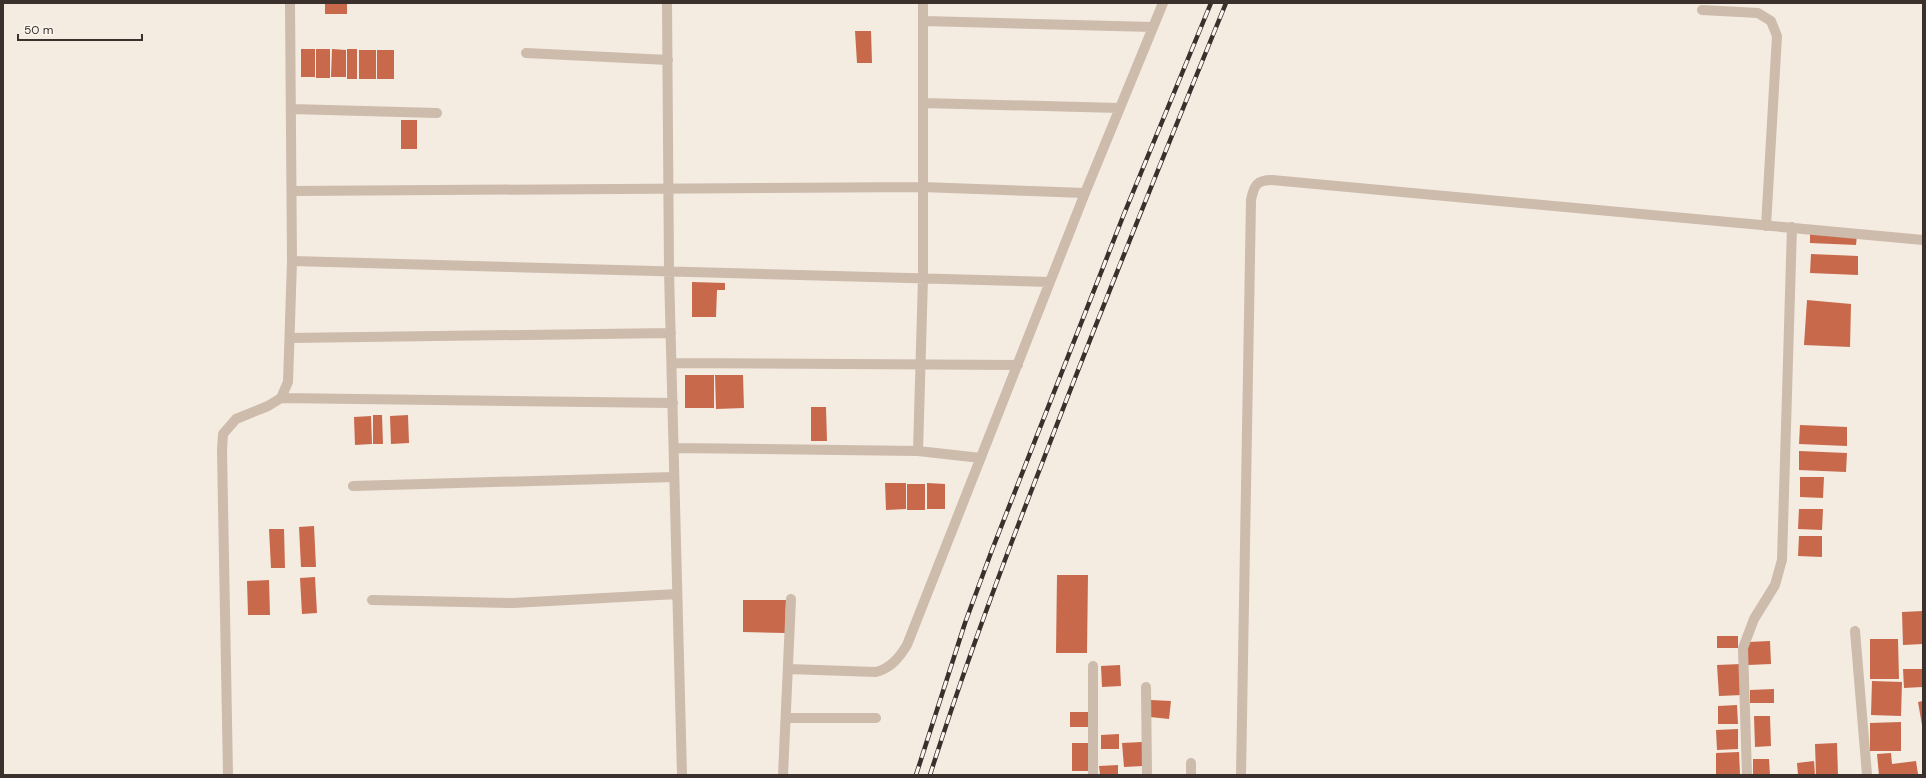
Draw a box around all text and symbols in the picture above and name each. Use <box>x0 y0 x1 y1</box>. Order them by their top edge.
scale bar <box>18 16 142 42</box>
text: 50 m <box>24 22 53 38</box>

